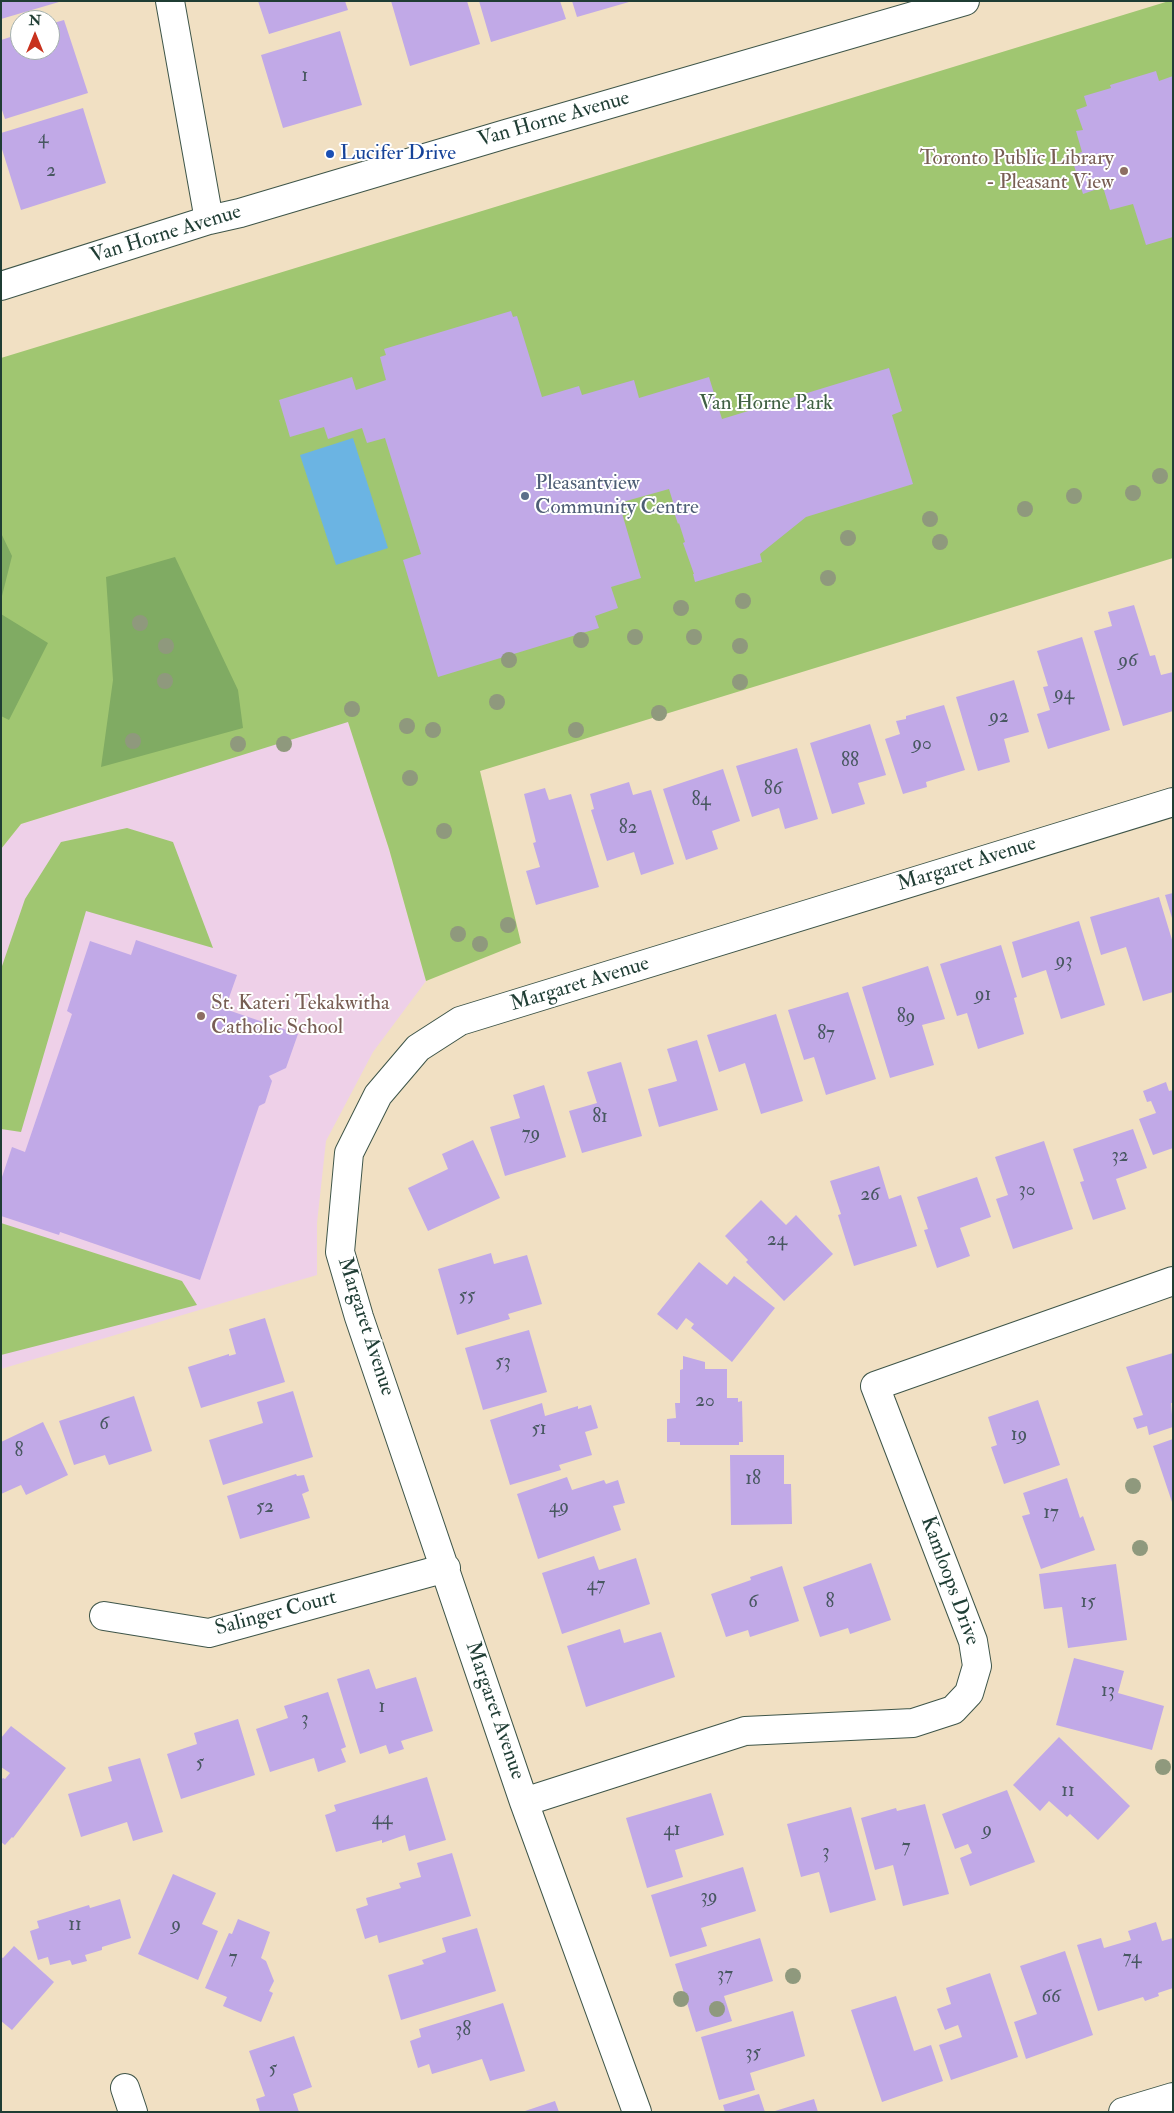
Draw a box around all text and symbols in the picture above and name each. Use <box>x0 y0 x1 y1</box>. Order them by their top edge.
north arrow <box>10 10 60 60</box>
text: N <box>29 12 41 29</box>
house number: 1 <box>302 66 308 88</box>
street label: Van Horne Avenue <box>475 86 633 154</box>
house number: 4 <box>38 128 48 150</box>
place label: Lucifer Drive <box>340 141 456 167</box>
place label: Toronto Public Library - Pleasant View <box>920 146 1114 196</box>
marker: Lucifer Drive <box>324 148 336 160</box>
house number: 2 <box>46 161 56 183</box>
marker: Toronto Public Library - Pleasant View <box>1118 165 1130 177</box>
street label: Van Horne Avenue <box>87 200 245 270</box>
park label: Van Horne Park <box>699 391 833 417</box>
place label: Pleasantview Community Centre <box>535 471 699 521</box>
marker: Pleasantview Community Centre <box>519 490 531 502</box>
house number: 96 <box>1118 651 1138 673</box>
house number: 94 <box>1054 684 1074 706</box>
house number: 92 <box>989 707 1009 729</box>
house number: 90 <box>912 734 932 756</box>
house number: 88 <box>841 751 859 773</box>
house number: 86 <box>764 779 782 801</box>
house number: 84 <box>691 790 711 812</box>
house number: 82 <box>619 818 637 840</box>
street label: Margaret Avenue <box>894 832 1040 898</box>
house number: 93 <box>1055 951 1073 973</box>
street label: Margaret Avenue <box>507 952 653 1018</box>
house number: 91 <box>975 985 991 1007</box>
place label: St. Kateri Tekakwitha Catholic School <box>211 991 390 1041</box>
house number: 89 <box>897 1007 915 1029</box>
marker: St. Kateri Tekakwitha Catholic School <box>195 1010 207 1022</box>
house number: 87 <box>817 1024 835 1046</box>
house number: 81 <box>592 1107 608 1129</box>
house number: 79 <box>522 1124 540 1146</box>
house number: 32 <box>1112 1146 1128 1168</box>
house number: 30 <box>1018 1180 1036 1202</box>
house number: 26 <box>860 1185 880 1207</box>
house number: 24 <box>767 1230 787 1252</box>
street label: Margaret Avenue <box>331 1255 399 1399</box>
house number: 55 <box>459 1286 475 1308</box>
house number: 53 <box>495 1352 511 1374</box>
house number: 20 <box>695 1391 715 1413</box>
house number: 6 <box>99 1414 109 1436</box>
house number: 51 <box>531 1419 547 1441</box>
house number: 19 <box>1011 1425 1027 1447</box>
house number: 8 <box>15 1441 23 1463</box>
house number: 18 <box>745 1469 761 1491</box>
house number: 52 <box>256 1497 274 1519</box>
house number: 49 <box>549 1497 569 1519</box>
house number: 17 <box>1043 1503 1059 1525</box>
street label: Kamloops Drive <box>914 1513 984 1649</box>
house number: 47 <box>587 1575 605 1597</box>
street label: Salinger Court <box>213 1586 339 1642</box>
house number: 6 <box>748 1592 758 1614</box>
house number: 8 <box>826 1592 834 1614</box>
house number: 15 <box>1080 1592 1096 1614</box>
street label: Margaret Avenue <box>459 1639 529 1783</box>
house number: 13 <box>1101 1681 1115 1703</box>
house number: 1 <box>379 1697 385 1719</box>
house number: 3 <box>301 1709 309 1731</box>
house number: 5 <box>196 1753 204 1775</box>
house number: 11 <box>1061 1781 1075 1803</box>
house number: 44 <box>372 1809 392 1831</box>
house number: 41 <box>663 1820 681 1842</box>
house number: 9 <box>982 1820 992 1842</box>
house number: 7 <box>902 1837 910 1859</box>
house number: 3 <box>822 1842 830 1864</box>
house number: 39 <box>700 1887 718 1909</box>
house number: 11 <box>68 1915 82 1937</box>
house number: 9 <box>171 1915 181 1937</box>
house number: 7 <box>229 1948 237 1970</box>
house number: 74 <box>1123 1948 1141 1970</box>
house number: 37 <box>717 1965 733 1987</box>
house number: 66 <box>1041 1987 1061 2009</box>
house number: 38 <box>455 2020 471 2042</box>
house number: 35 <box>745 2043 761 2065</box>
house number: 5 <box>269 2059 277 2081</box>

